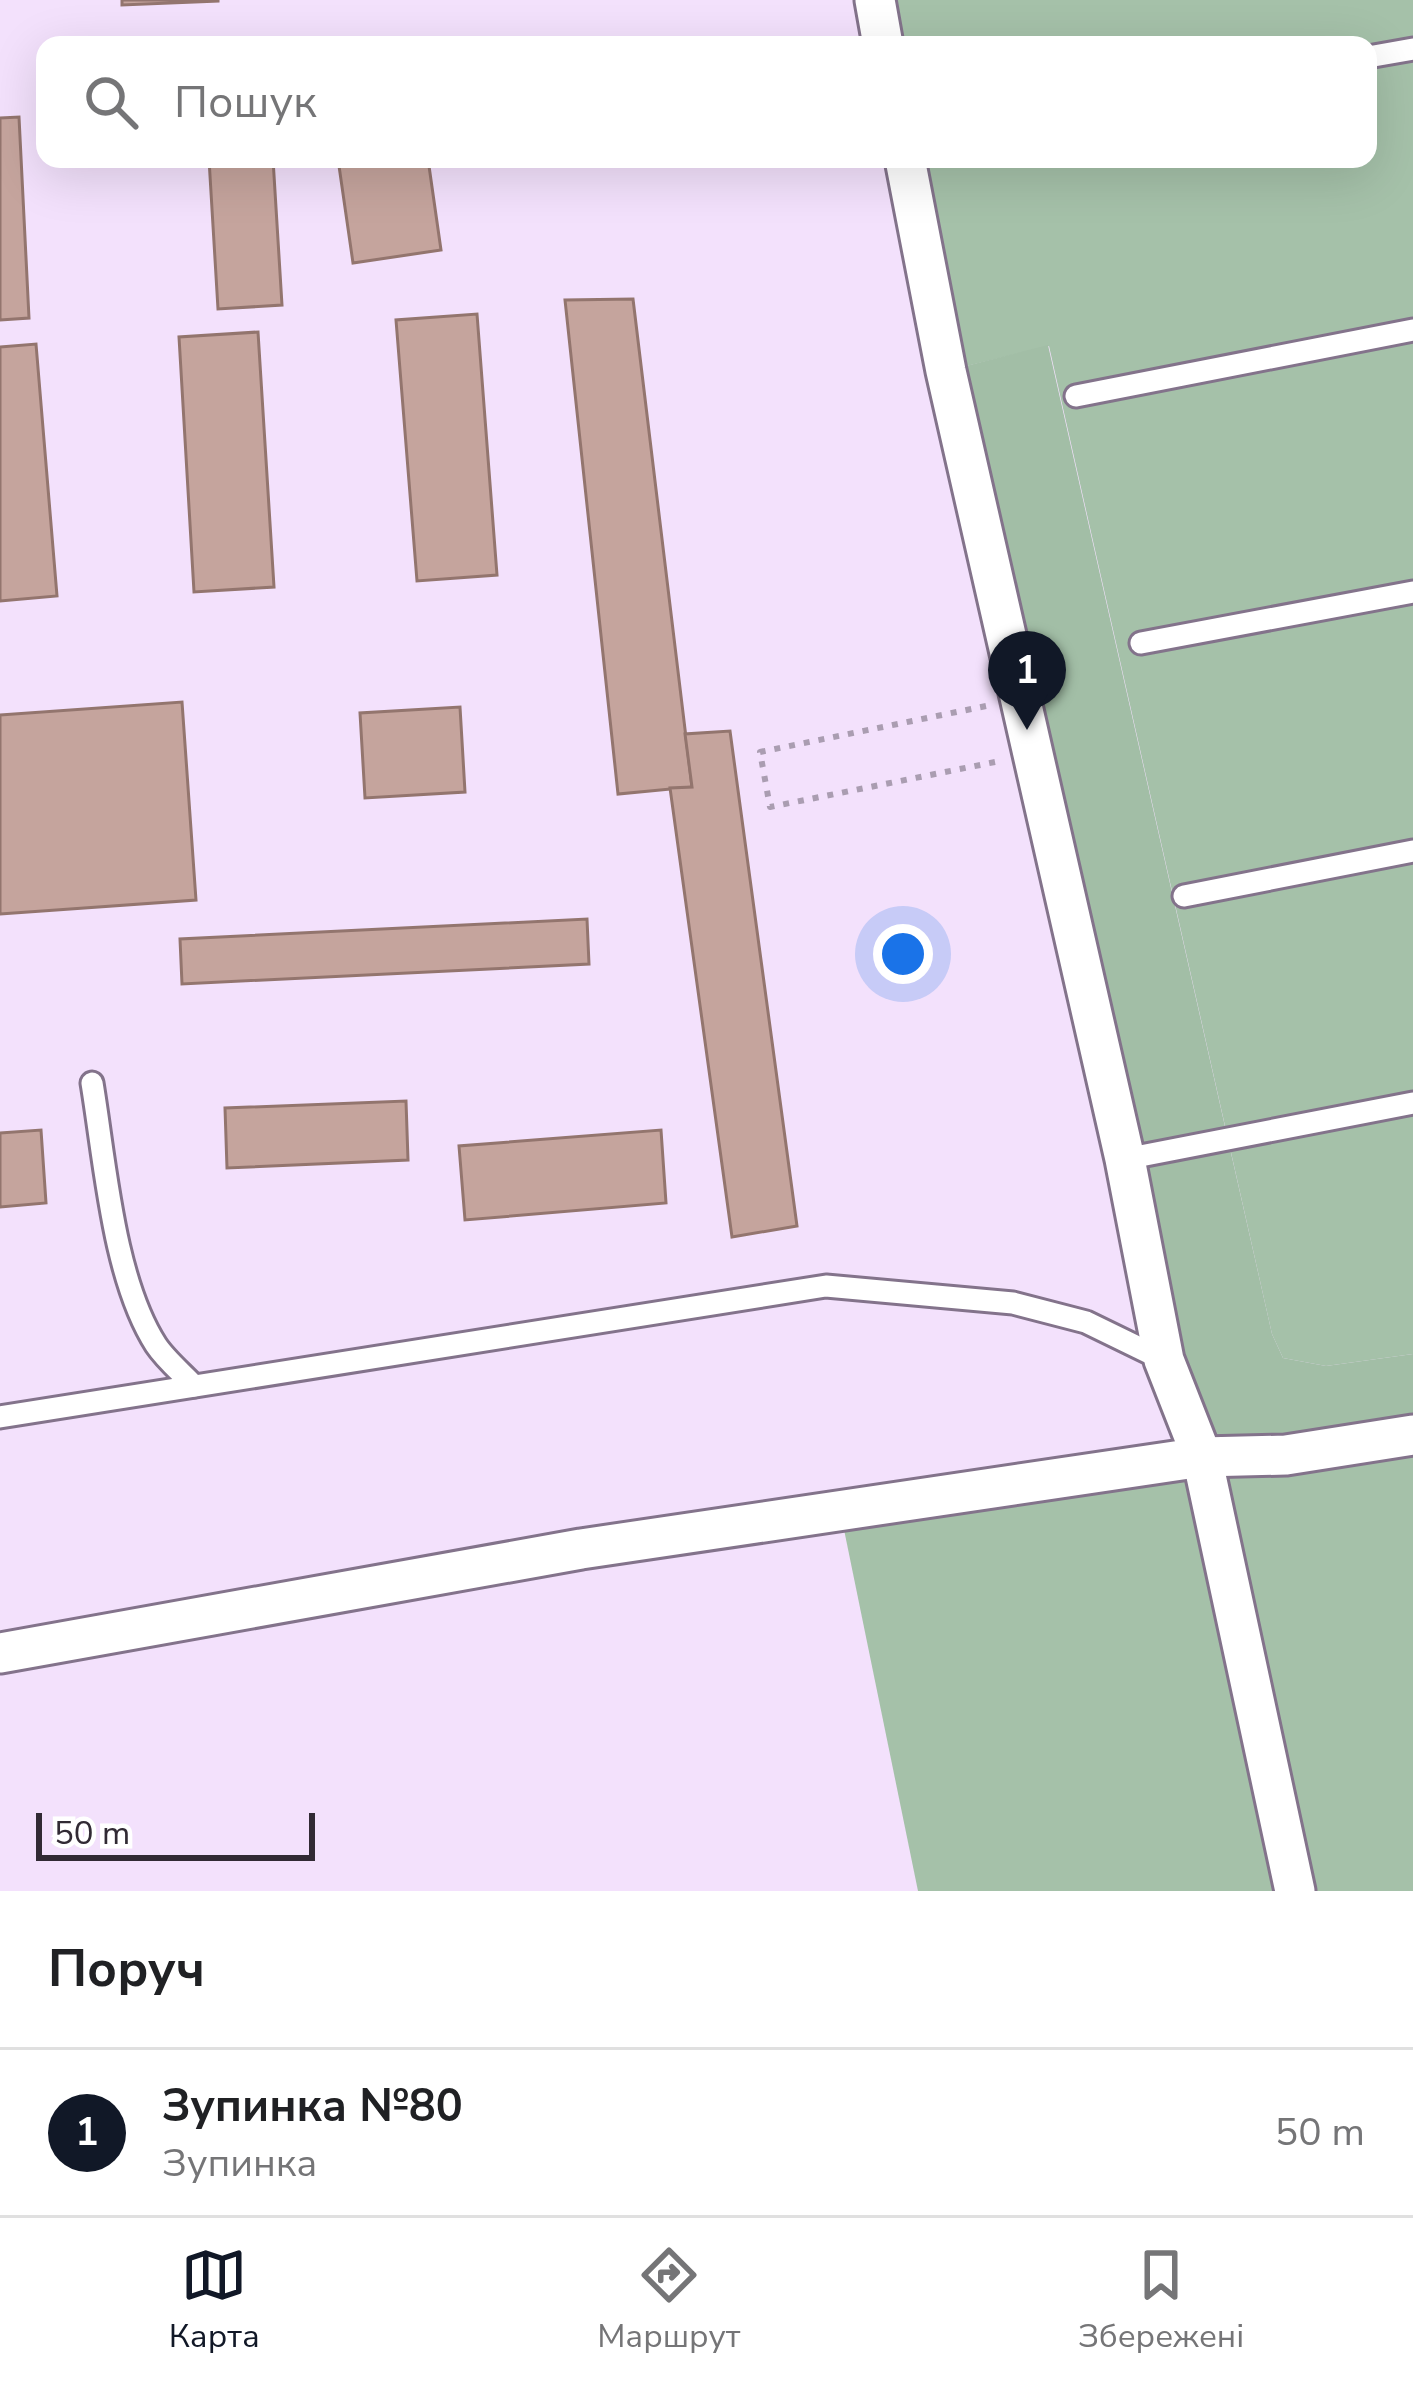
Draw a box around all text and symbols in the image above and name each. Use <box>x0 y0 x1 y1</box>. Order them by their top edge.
search box <box>36 36 1377 168</box>
icon: search <box>78 69 144 135</box>
text: Пошук <box>174 72 317 133</box>
pin: 1 <box>988 631 1066 730</box>
your location <box>873 924 933 984</box>
scale bar <box>36 1807 315 1860</box>
text: 50 m <box>54 1811 130 1856</box>
text: Поруч <box>48 1934 205 2004</box>
text: Зупинка №80 <box>162 2076 463 2137</box>
text: 1 <box>75 2106 99 2159</box>
text: 50 m <box>1275 2106 1365 2159</box>
text: Зупинка <box>162 2137 317 2190</box>
tab: Карта <box>169 2242 260 2359</box>
tab: Маршрут <box>597 2242 740 2359</box>
tab: Збережені <box>1078 2242 1244 2359</box>

